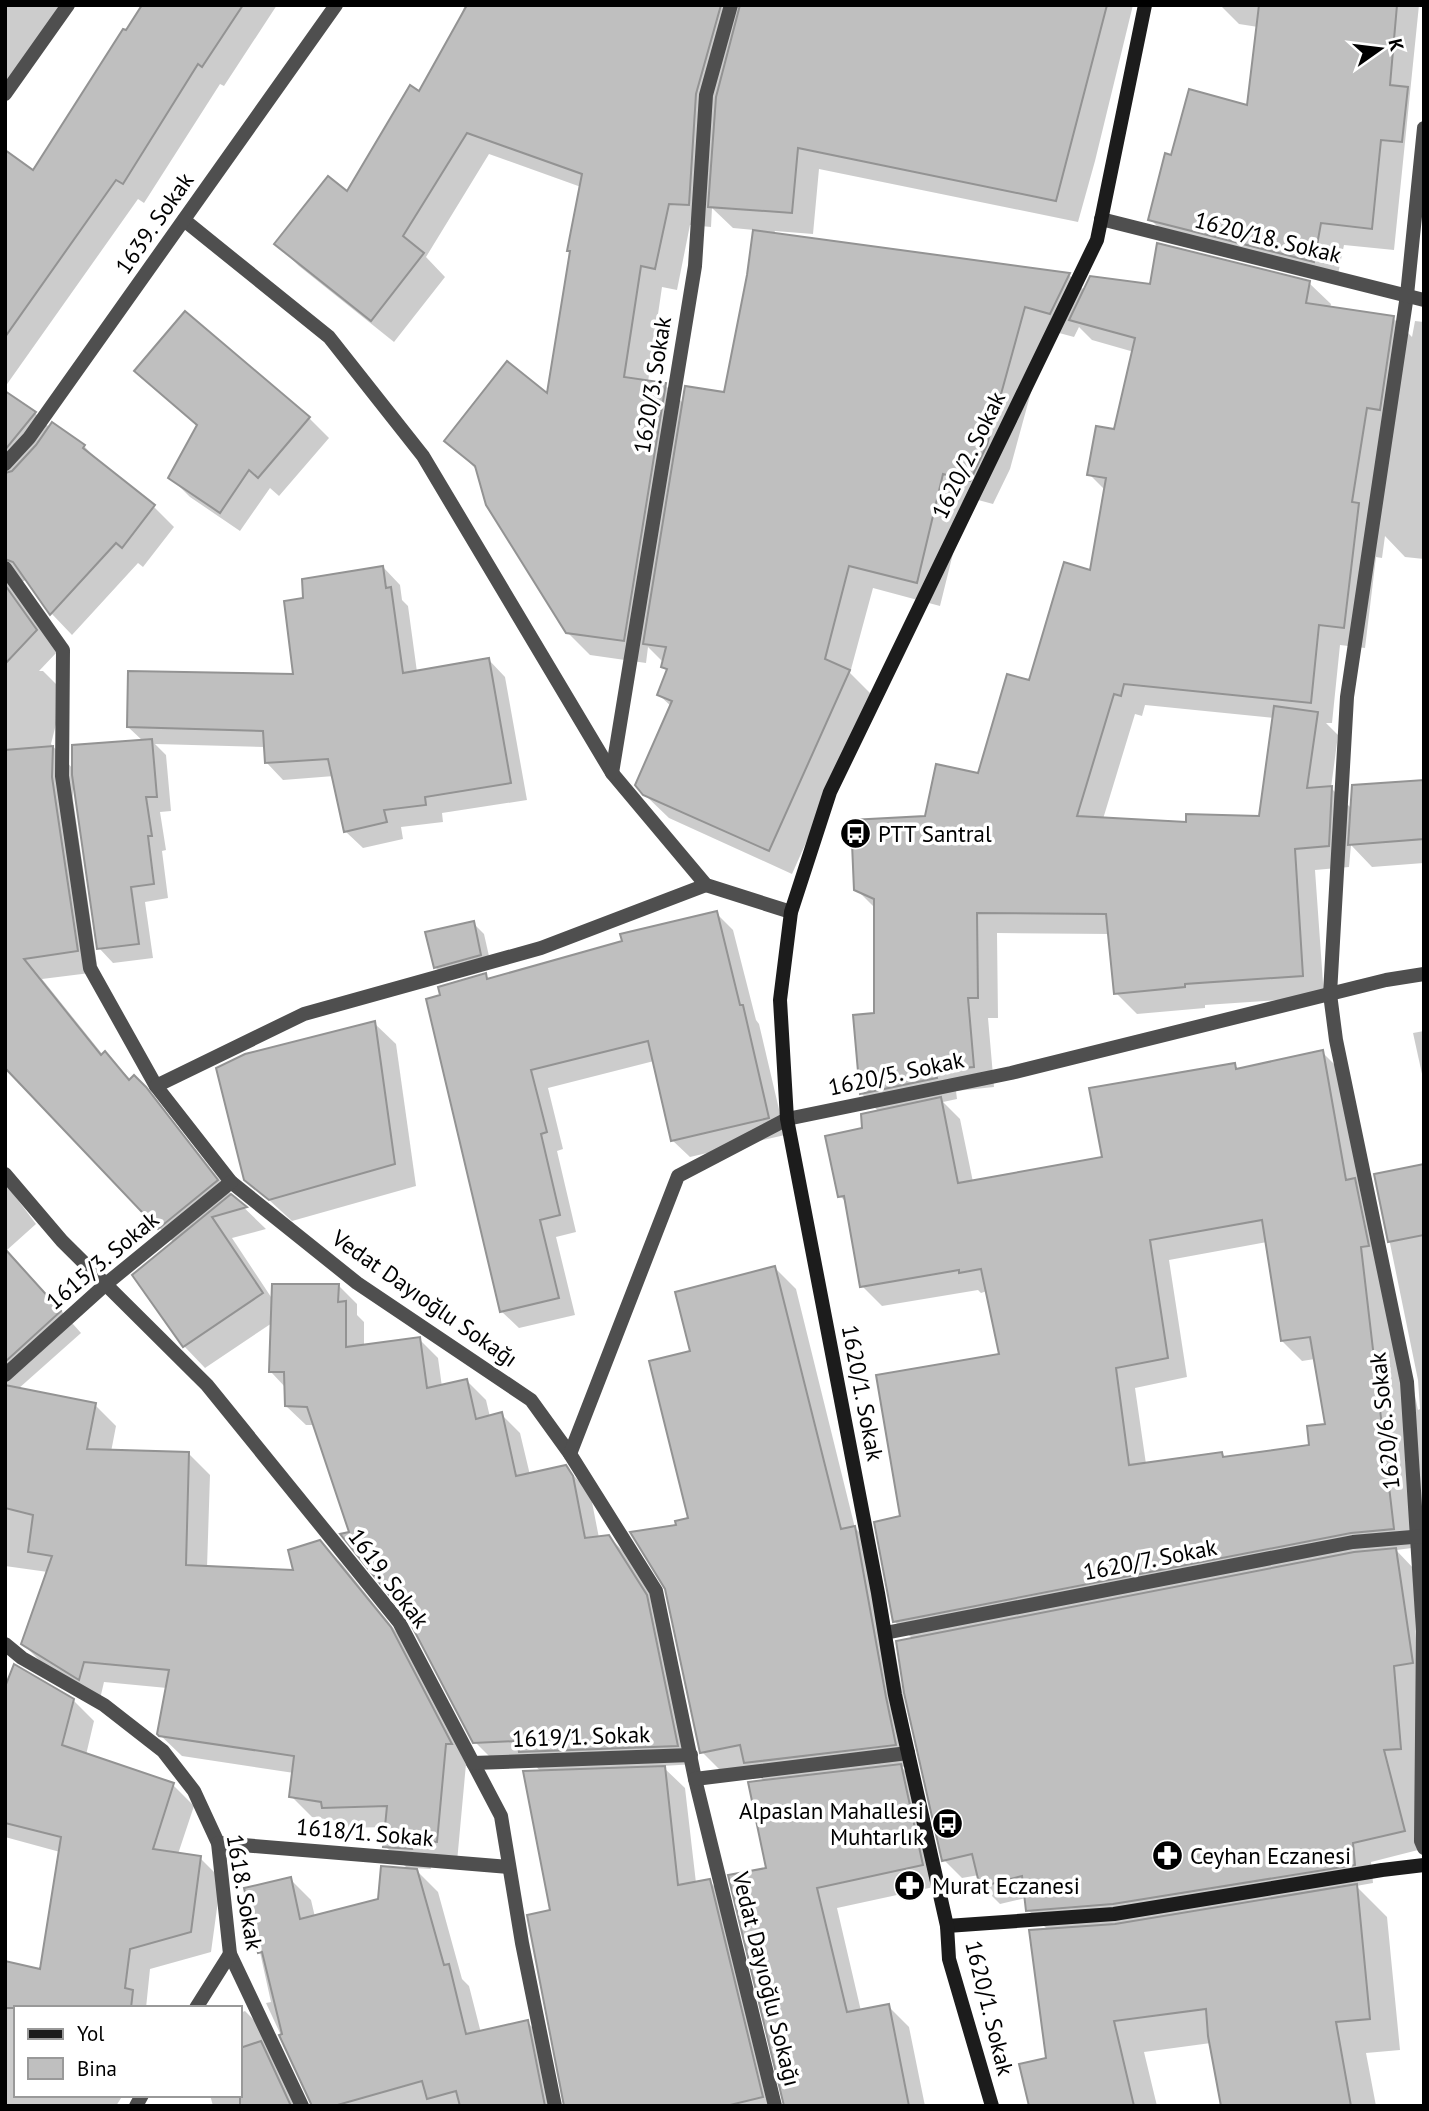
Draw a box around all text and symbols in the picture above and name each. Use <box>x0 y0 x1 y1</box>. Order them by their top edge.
north arrow <box>1345 14 1415 84</box>
text: K <box>1383 36 1410 54</box>
street label: 1639. Sokak <box>108 167 200 279</box>
street label: 1620/18. Sokak <box>1191 205 1345 269</box>
street label: 1620/3. Sokak <box>627 315 677 455</box>
street label: 1620/2. Sokak <box>925 387 1011 523</box>
bus stop icon: PTT Santral <box>838 816 872 850</box>
place label: PTT Santral <box>878 819 992 848</box>
street label: 1620/5. Sokak <box>825 1044 967 1102</box>
street label: 1615/3. Sokak <box>40 1205 164 1315</box>
street label: Vedat Dayıoğlu Sokağı <box>326 1222 523 1373</box>
street label: 1620/1. Sokak <box>836 1322 890 1464</box>
street label: 1620/6. Sokak <box>1362 1351 1406 1491</box>
street label: 1619. Sokak <box>342 1522 436 1634</box>
street label: 1620/7. Sokak <box>1081 1532 1219 1586</box>
street label: 1619/1. Sokak <box>511 1719 651 1753</box>
place label: Alpaslan Mahallesi Muhtarlık <box>739 1796 924 1851</box>
bus stop icon: Alpaslan Mahallesi Muhtarlık <box>930 1806 964 1840</box>
street label: 1618/1. Sokak <box>295 1812 435 1852</box>
street label: 1618. Sokak <box>221 1832 269 1952</box>
pharmacy icon: Ceyhan Eczanesi <box>1150 1838 1184 1872</box>
place label: Ceyhan Eczanesi <box>1190 1841 1351 1870</box>
street label: Vedat Dayıoğlu Sokağı <box>726 1868 808 2089</box>
pharmacy icon: Murat Eczanesi <box>892 1868 926 1902</box>
place label: Murat Eczanesi <box>932 1871 1080 1900</box>
street label: 1620/1. Sokak <box>959 1938 1021 2078</box>
legend <box>14 2006 242 2097</box>
text: Yol <box>77 2020 104 2047</box>
text: Bina <box>77 2055 117 2082</box>

